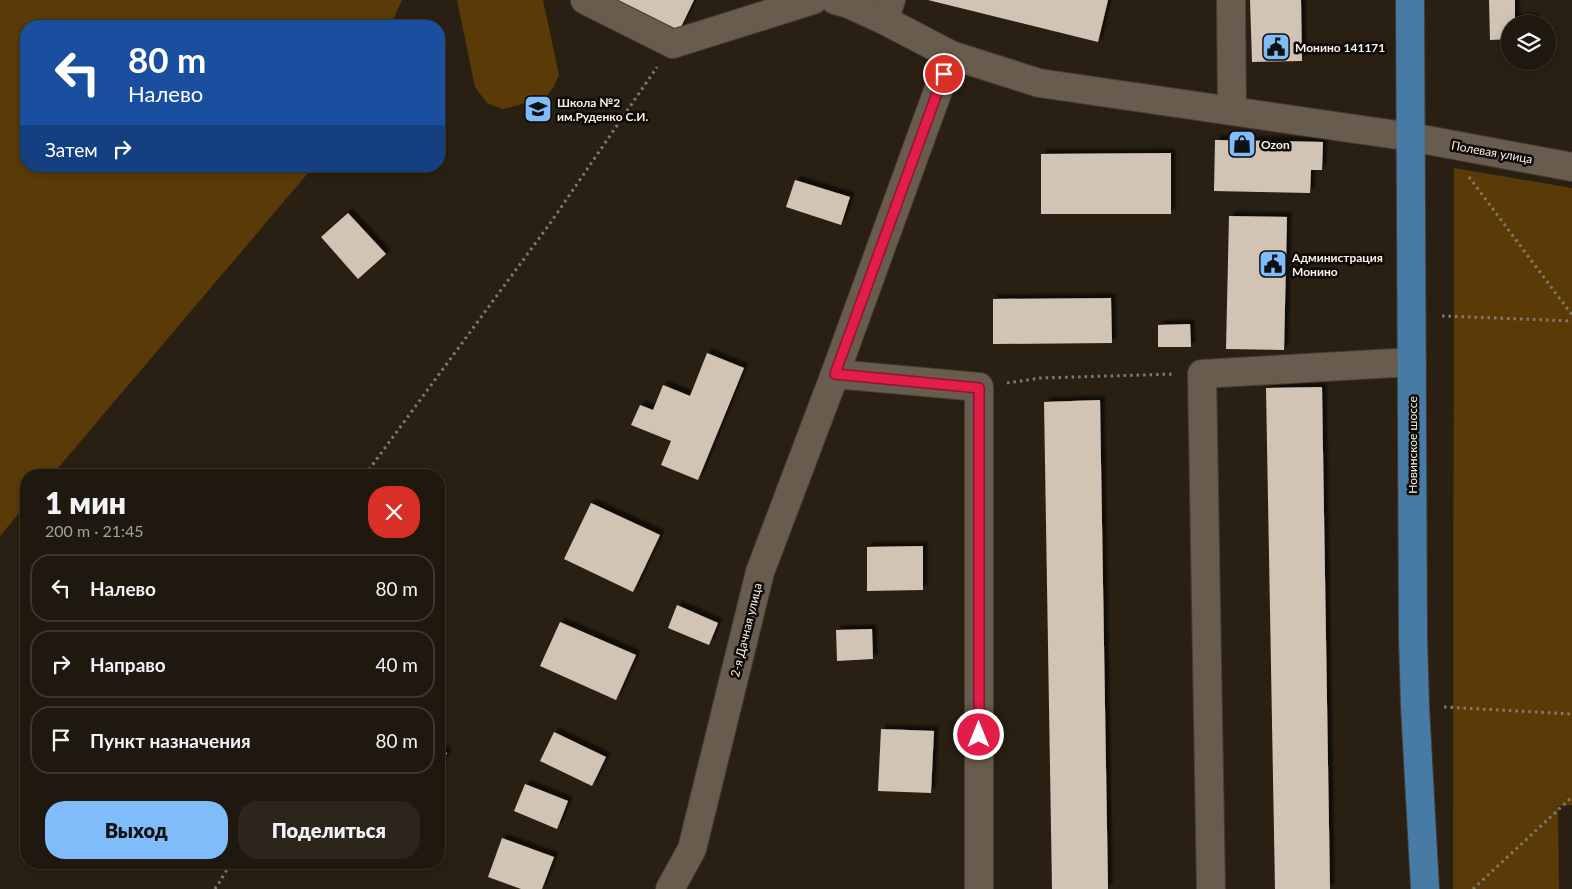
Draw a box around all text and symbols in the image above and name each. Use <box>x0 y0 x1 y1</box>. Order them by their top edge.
map controls <box>1501 15 1556 70</box>
button: layers <box>1501 15 1556 70</box>
public building icon: Монино 141171 <box>1261 32 1291 62</box>
text: 80 m <box>128 38 206 80</box>
icon: left <box>45 40 110 105</box>
place label: Монино 141171 <box>1295 40 1385 55</box>
pin <box>923 53 965 95</box>
icon: arrive <box>930 60 958 88</box>
text: Налево <box>128 80 203 107</box>
school or university icon: Школа №2 им.Руденко С.И. <box>523 94 553 124</box>
place label: Школа №2 им.Руденко С.И. <box>557 95 648 124</box>
shop icon: Ozon <box>1227 129 1257 159</box>
icon: right <box>108 135 136 163</box>
place label: Ozon <box>1261 137 1290 152</box>
street label: Полевая улица <box>1450 137 1534 167</box>
text: Затем <box>45 138 98 161</box>
public building icon: Администрация Монино <box>1258 249 1288 279</box>
place label: Администрация Монино <box>1291 250 1383 279</box>
street label: Новинское шоссе <box>1405 396 1420 494</box>
text: 1 мин <box>45 484 126 520</box>
button: close <box>368 486 420 538</box>
text: 200 m · 21:45 <box>45 521 144 540</box>
icon: left <box>47 574 75 602</box>
text: Налево <box>90 577 156 600</box>
text: 80 m <box>375 577 418 600</box>
street label: 2-я Дачная улица <box>727 581 765 679</box>
icon: right <box>47 650 75 678</box>
text: Направо <box>90 653 166 676</box>
text: 40 m <box>375 653 418 676</box>
position arrow <box>952 708 1004 760</box>
icon: arrive <box>47 726 75 754</box>
text: Пункт назначения <box>90 729 251 752</box>
text: 80 m <box>375 729 418 752</box>
button: Выход <box>45 801 228 859</box>
button: Поделиться <box>238 801 420 859</box>

